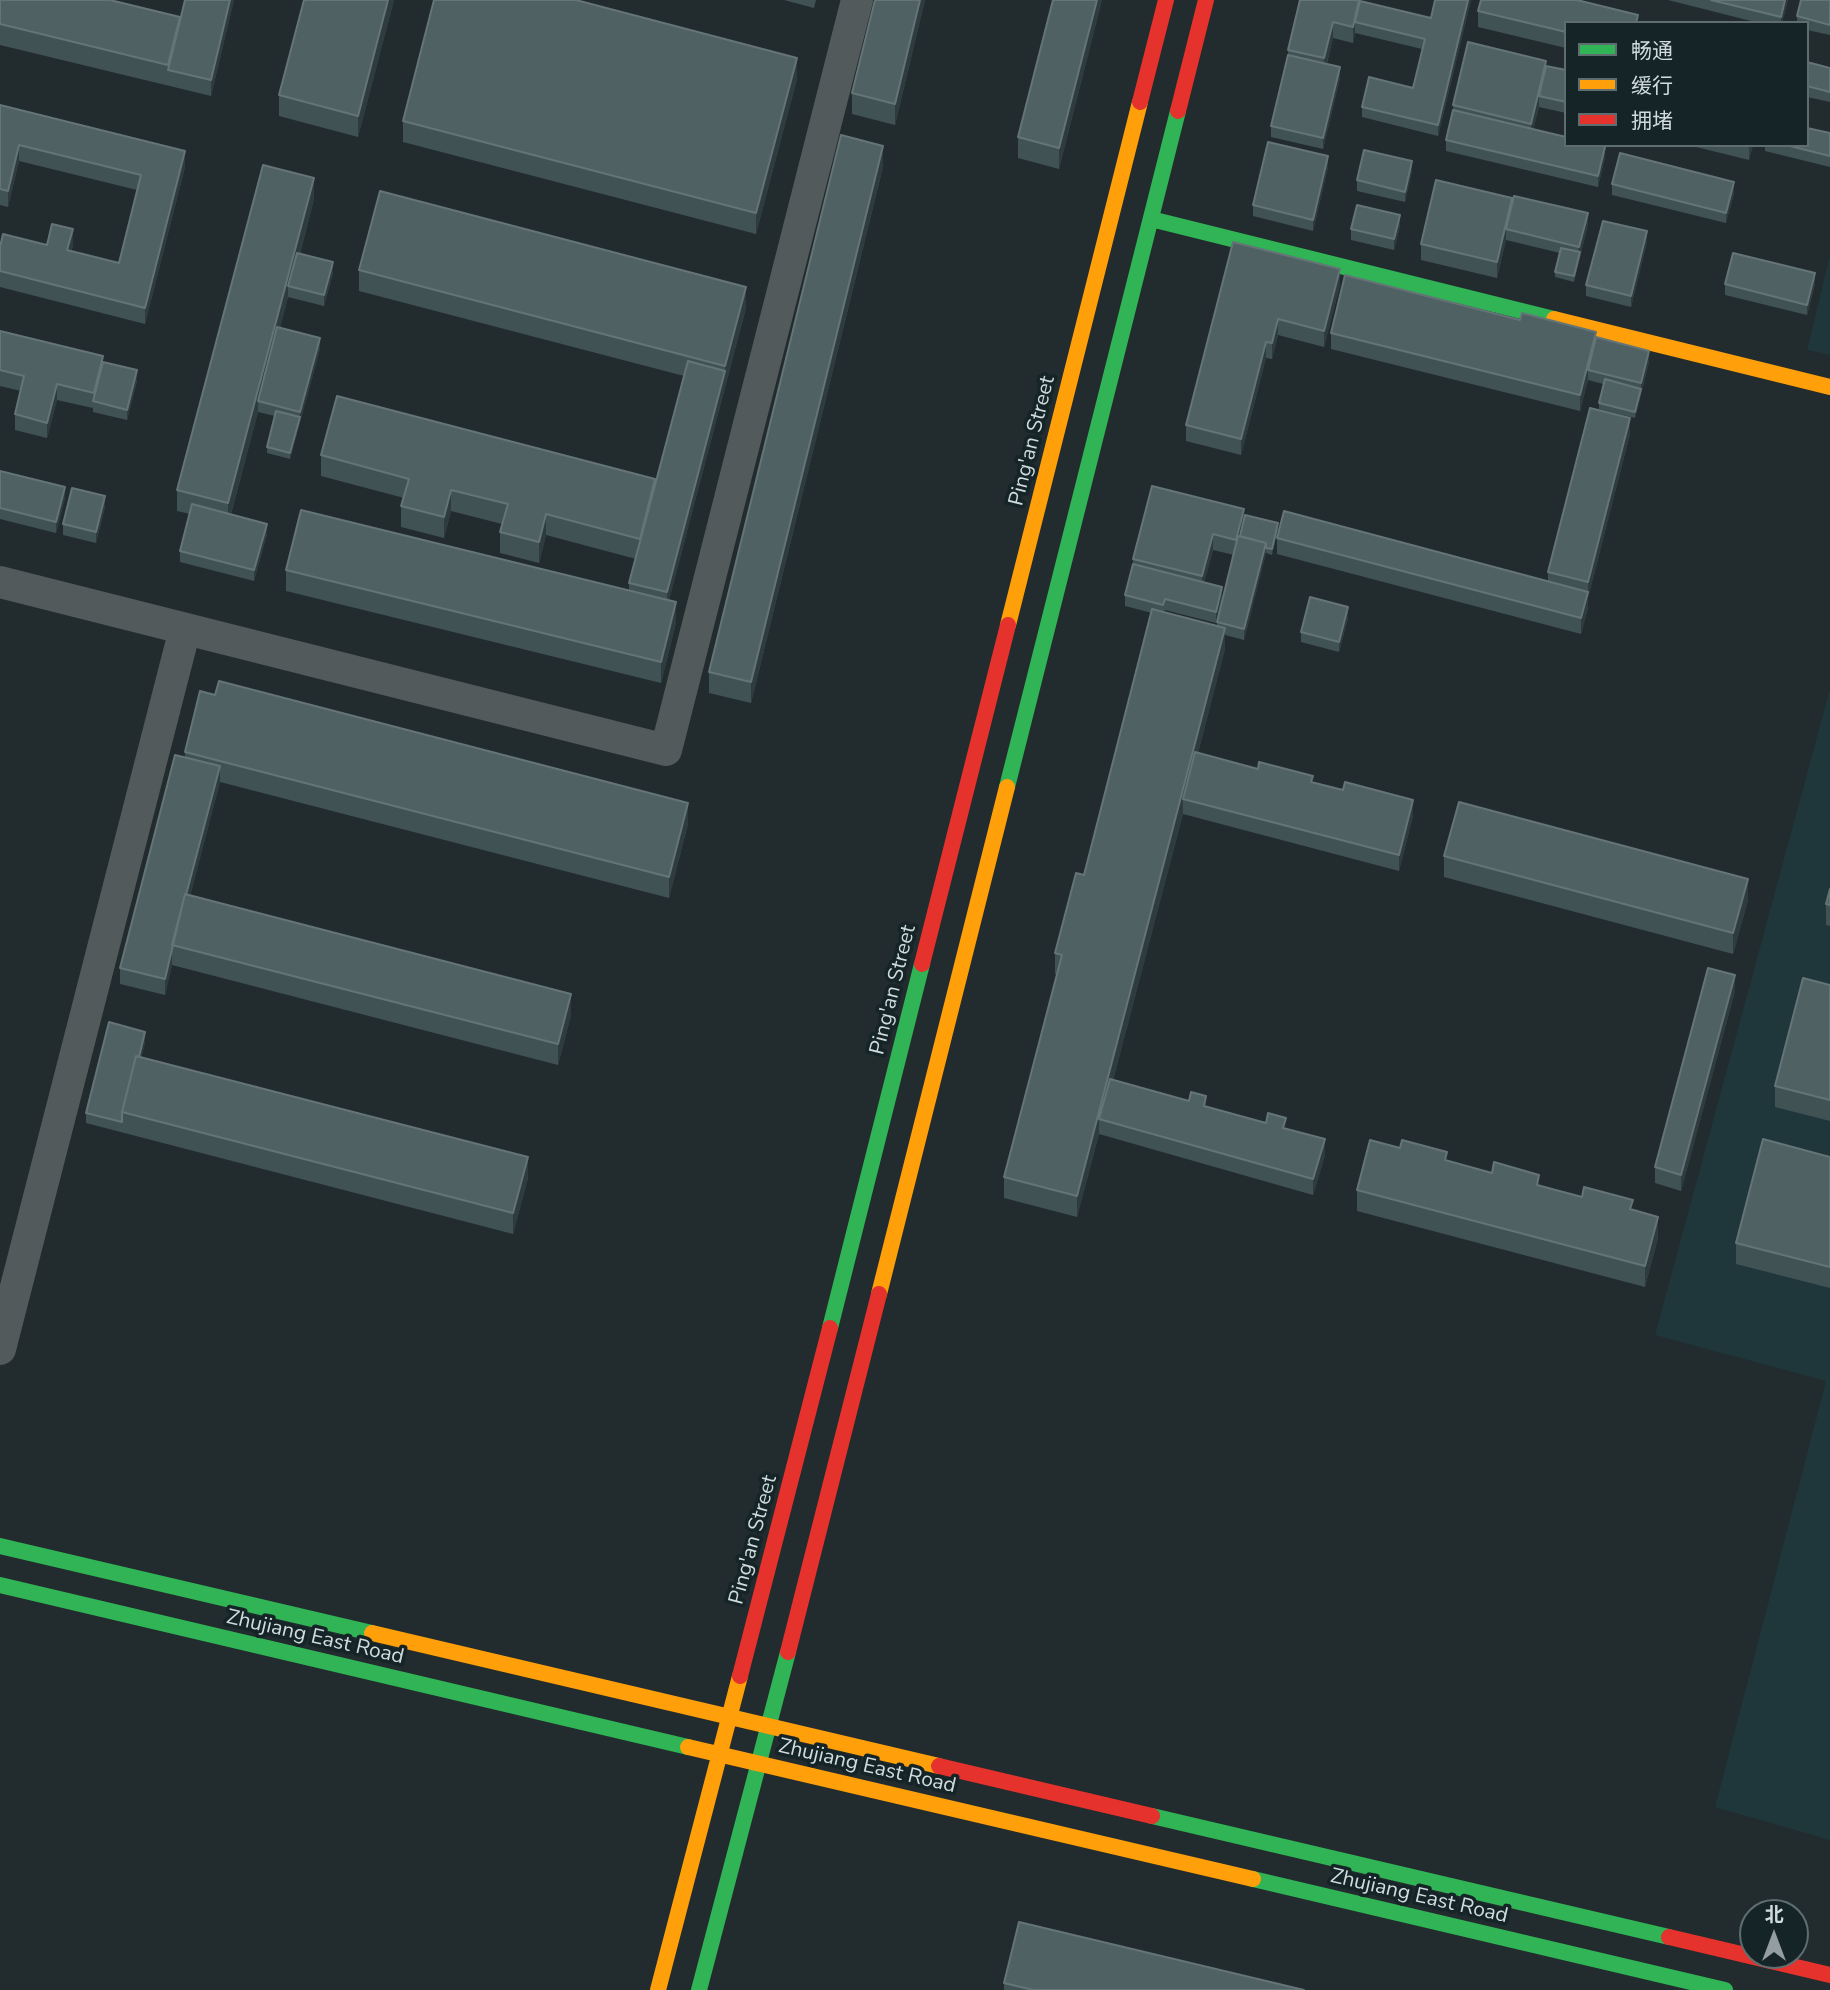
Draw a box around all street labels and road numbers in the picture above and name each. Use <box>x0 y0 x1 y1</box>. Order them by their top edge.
street label: Ping'an Street <box>1005 374 1061 508</box>
street label: Ping'an Street <box>866 923 922 1057</box>
street label: Ping'an Street <box>725 1473 783 1607</box>
street label: Zhujiang East Road <box>224 1605 406 1671</box>
street label: Zhujiang East Road <box>776 1734 958 1800</box>
street label: Zhujiang East Road <box>1328 1864 1510 1930</box>

